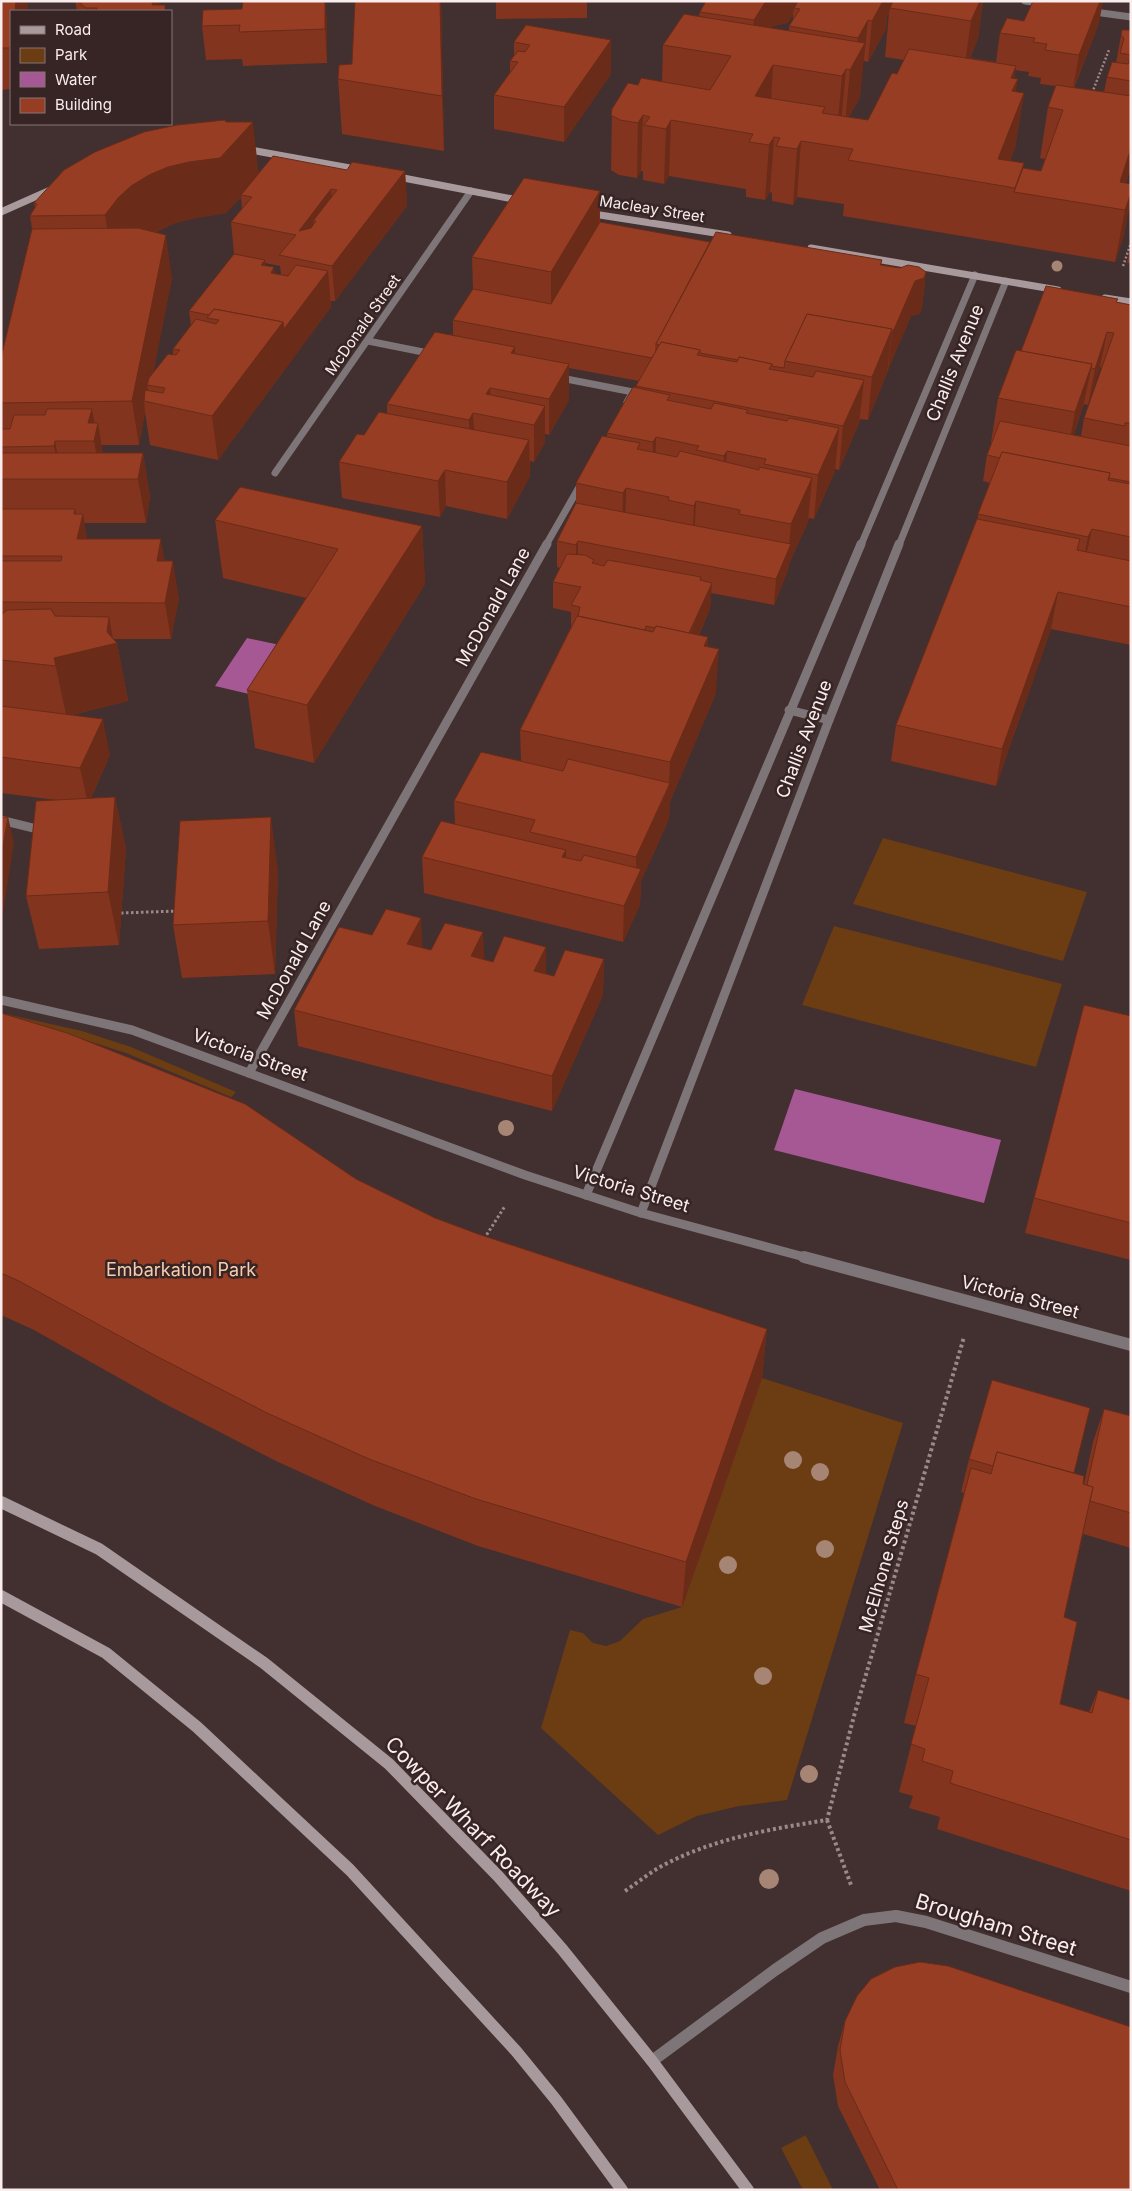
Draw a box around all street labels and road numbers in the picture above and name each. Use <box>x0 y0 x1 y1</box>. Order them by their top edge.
street label: Macleay Street <box>598 191 706 226</box>
street label: McDonald Street <box>321 271 404 379</box>
street label: Challis Avenue <box>921 301 988 425</box>
street label: McDonald Lane <box>451 544 534 670</box>
street label: Challis Avenue <box>771 677 836 801</box>
street label: McDonald Lane <box>252 897 335 1023</box>
street label: Victoria Street <box>190 1024 311 1085</box>
street label: Victoria Street <box>570 1161 692 1216</box>
street label: Victoria Street <box>959 1271 1081 1322</box>
street label: McElhone Steps <box>854 1497 913 1635</box>
street label: Cowper Wharf Roadway <box>380 1731 566 1922</box>
street label: Brougham Street <box>913 1888 1080 1961</box>

